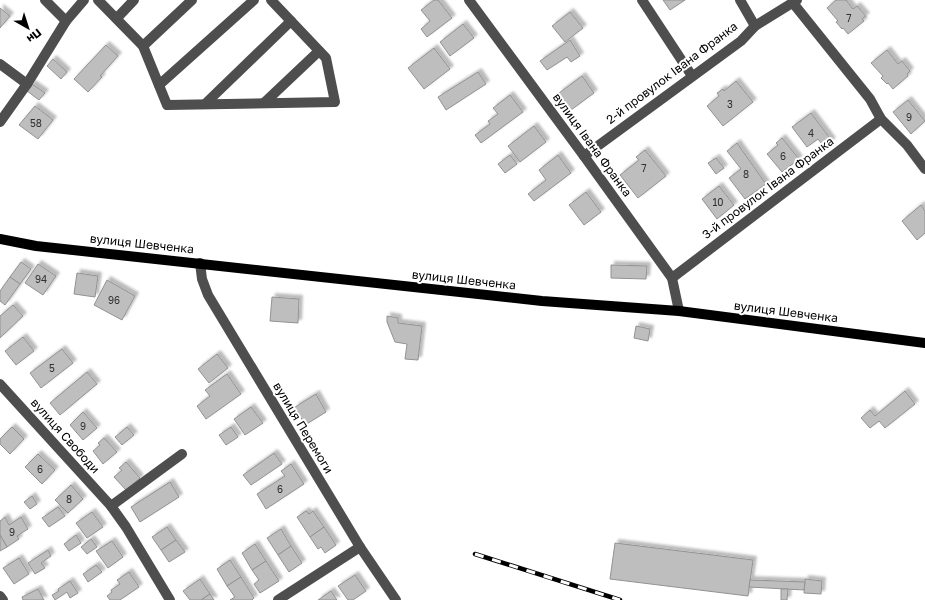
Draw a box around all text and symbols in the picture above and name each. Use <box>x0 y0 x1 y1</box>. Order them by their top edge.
north arrow <box>8 8 48 48</box>
house number: 7 <box>846 12 852 24</box>
street label: 2-й провулок Івана Франка <box>603 18 740 127</box>
text: Пн <box>24 26 45 46</box>
street label: вулиця Івана Франка <box>550 90 635 200</box>
house number: 3 <box>727 98 733 110</box>
house number: 9 <box>906 111 912 123</box>
house number: 58 <box>30 117 42 129</box>
house number: 4 <box>808 127 814 139</box>
street label: 3-й провулок Івана Франка <box>699 133 836 242</box>
house number: 6 <box>780 150 786 162</box>
house number: 7 <box>641 162 647 174</box>
house number: 8 <box>743 168 749 180</box>
house number: 10 <box>712 196 724 208</box>
street label: вулиця Шевченка <box>89 231 195 256</box>
street label: вулиця Шевченка <box>411 267 517 292</box>
house number: 94 <box>35 273 47 285</box>
house number: 96 <box>108 294 120 306</box>
street label: вулиця Шевченка <box>733 298 839 325</box>
house number: 5 <box>49 362 55 374</box>
street label: вулиця Перемоги <box>270 379 337 476</box>
street label: вулиця Свободи <box>28 395 103 476</box>
house number: 9 <box>80 420 86 432</box>
house number: 6 <box>37 463 43 475</box>
house number: 6 <box>277 483 283 495</box>
house number: 8 <box>66 493 72 505</box>
house number: 9 <box>9 526 15 538</box>

